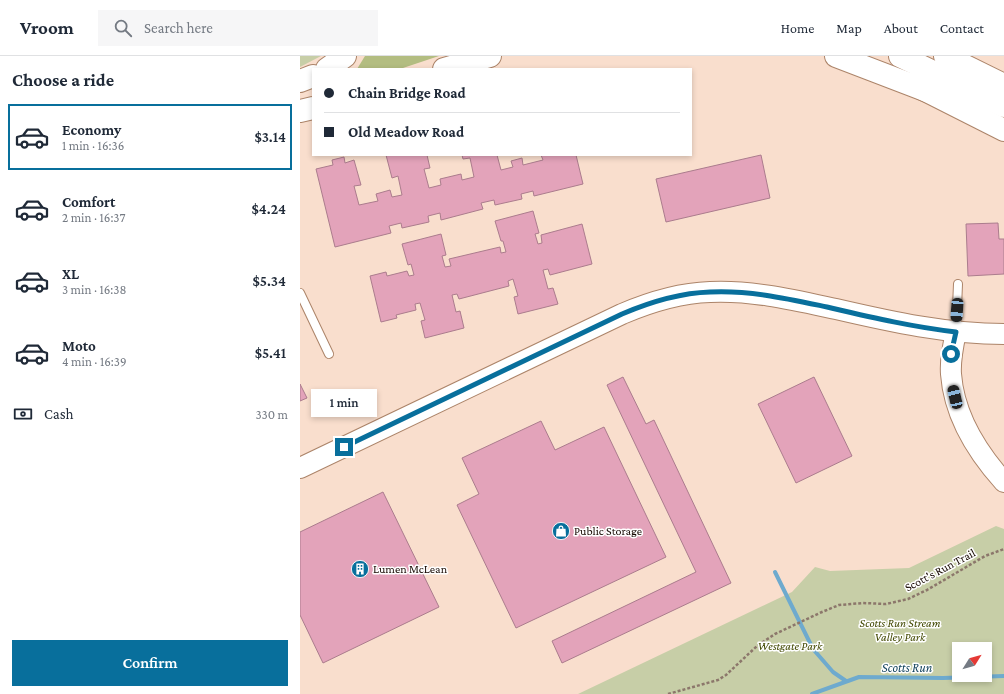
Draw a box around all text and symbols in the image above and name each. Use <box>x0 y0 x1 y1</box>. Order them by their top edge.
search box <box>98 10 378 46</box>
text: Vroom <box>20 17 74 38</box>
icon: search <box>112 17 134 39</box>
text: Search here <box>144 20 213 36</box>
text: Home <box>781 20 814 36</box>
text: Map <box>836 20 862 36</box>
text: About <box>884 20 918 36</box>
text: Contact <box>940 20 984 36</box>
text: Choose a ride <box>12 70 114 90</box>
text: Chain Bridge Road <box>348 85 466 101</box>
icon: car <box>14 119 50 155</box>
text: Economy <box>62 122 121 138</box>
text: Old Meadow Road <box>348 124 464 140</box>
text: $3.14 <box>254 129 286 145</box>
text: 1 min · 16:36 <box>62 138 124 153</box>
icon: car <box>14 191 50 227</box>
text: Comfort <box>62 194 116 210</box>
text: $4.24 <box>252 201 286 217</box>
text: 2 min · 16:37 <box>62 210 125 225</box>
icon: car <box>14 263 50 299</box>
text: XL <box>62 266 79 282</box>
text: $5.34 <box>253 273 286 289</box>
text: 3 min · 16:38 <box>62 282 127 297</box>
car <box>950 298 964 322</box>
icon: car <box>14 335 50 371</box>
text: Moto <box>62 338 96 354</box>
text: $5.41 <box>255 345 286 361</box>
route start <box>942 345 960 363</box>
text: 4 min · 16:39 <box>62 354 127 369</box>
car <box>946 384 964 410</box>
callout: 1 min <box>311 389 377 417</box>
text: 1 min <box>330 395 358 410</box>
icon: cash <box>12 403 34 425</box>
text: Cash <box>44 406 74 422</box>
text: 330 m <box>255 407 288 422</box>
route end <box>335 438 353 456</box>
shop icon: Public Storage <box>551 521 571 541</box>
place label: Public Storage <box>574 524 642 538</box>
street label: Scott's Run Trail <box>902 545 978 595</box>
building icon: Lumen McLean <box>350 559 370 579</box>
place label: Lumen McLean <box>373 562 448 576</box>
park label: Scotts Run Stream Valley Park <box>860 616 941 644</box>
park label: Westgate Park <box>758 639 823 653</box>
button: Confirm <box>12 640 288 686</box>
north arrow <box>952 642 992 682</box>
map controls <box>952 642 992 682</box>
water label: Scotts Run <box>882 660 933 675</box>

